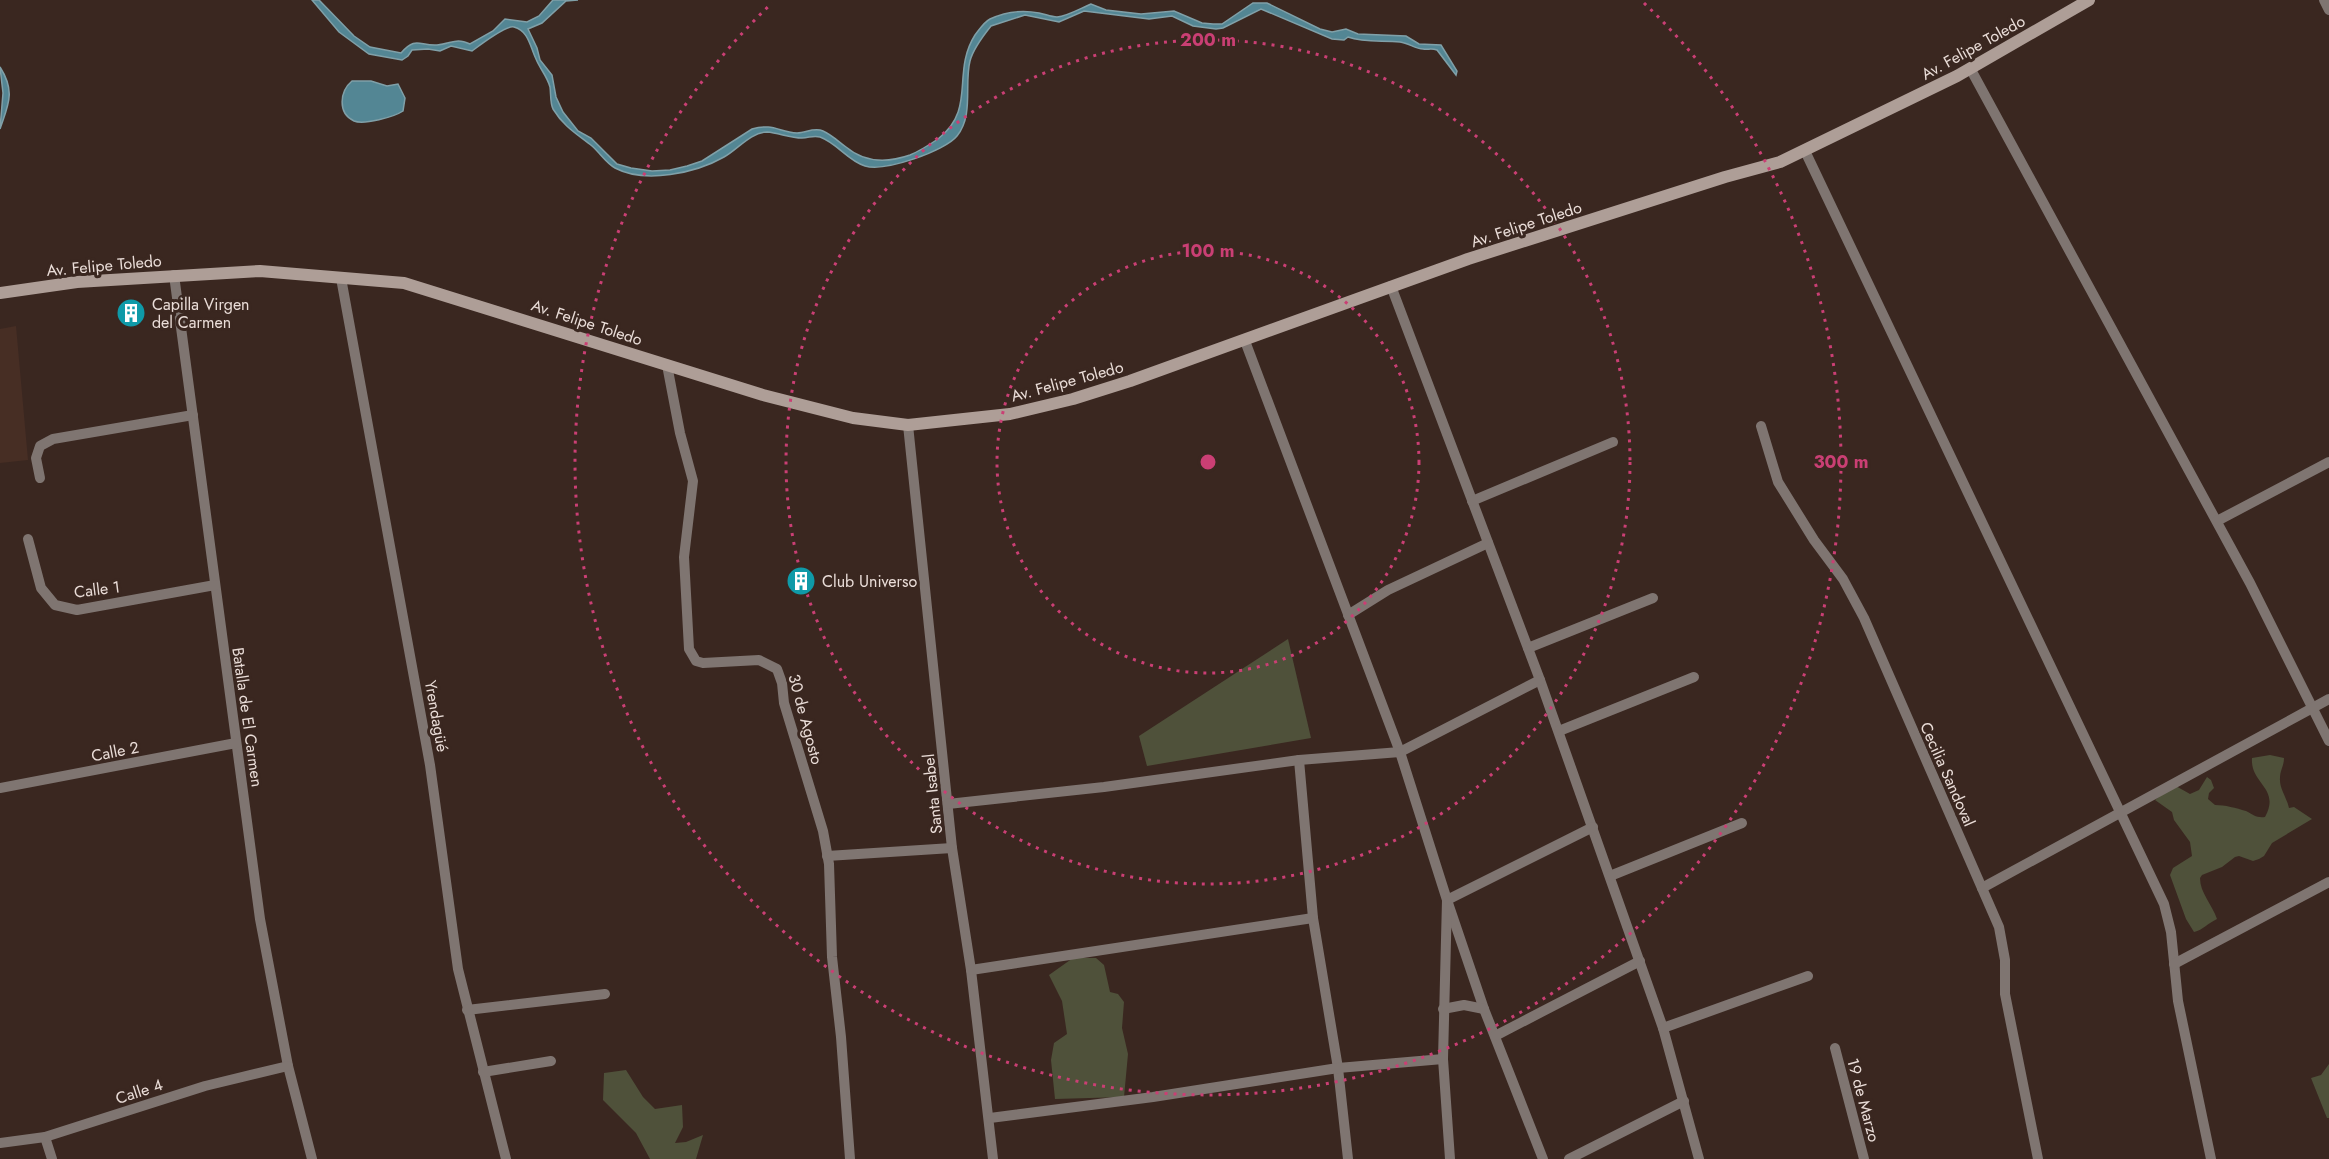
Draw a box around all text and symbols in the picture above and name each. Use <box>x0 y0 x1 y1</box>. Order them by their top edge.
street label: Av. Felipe Toledo <box>1917 9 2030 86</box>
text: 200 m <box>1180 27 1236 53</box>
street label: Av. Felipe Toledo <box>1468 196 1585 253</box>
text: 100 m <box>1181 238 1235 264</box>
street label: Av. Felipe Toledo <box>45 249 163 282</box>
place label: Capilla Virgen del Carmen <box>152 293 250 334</box>
street label: Av. Felipe Toledo <box>528 294 646 351</box>
building icon: Capilla Virgen del Carmen <box>115 297 147 329</box>
street label: Av. Felipe Toledo <box>1008 355 1126 408</box>
text: 300 m <box>1813 449 1869 475</box>
centre of rings <box>1198 452 1218 472</box>
building icon: Club Universo <box>785 565 817 597</box>
place label: Club Universo <box>822 570 918 593</box>
street label: Calle 1 <box>73 575 121 604</box>
street label: Batalla de El Carmen <box>226 646 269 788</box>
street label: 30 de Agosto <box>782 671 829 767</box>
street label: Yrendagüé <box>419 679 454 754</box>
street label: Cecilia Sandoval <box>1914 718 1981 830</box>
street label: Calle 2 <box>89 736 141 767</box>
street label: Santa Isabel <box>917 753 948 835</box>
street label: 19 de Marzo <box>1841 1056 1886 1145</box>
street label: Calle 4 <box>113 1073 166 1110</box>

